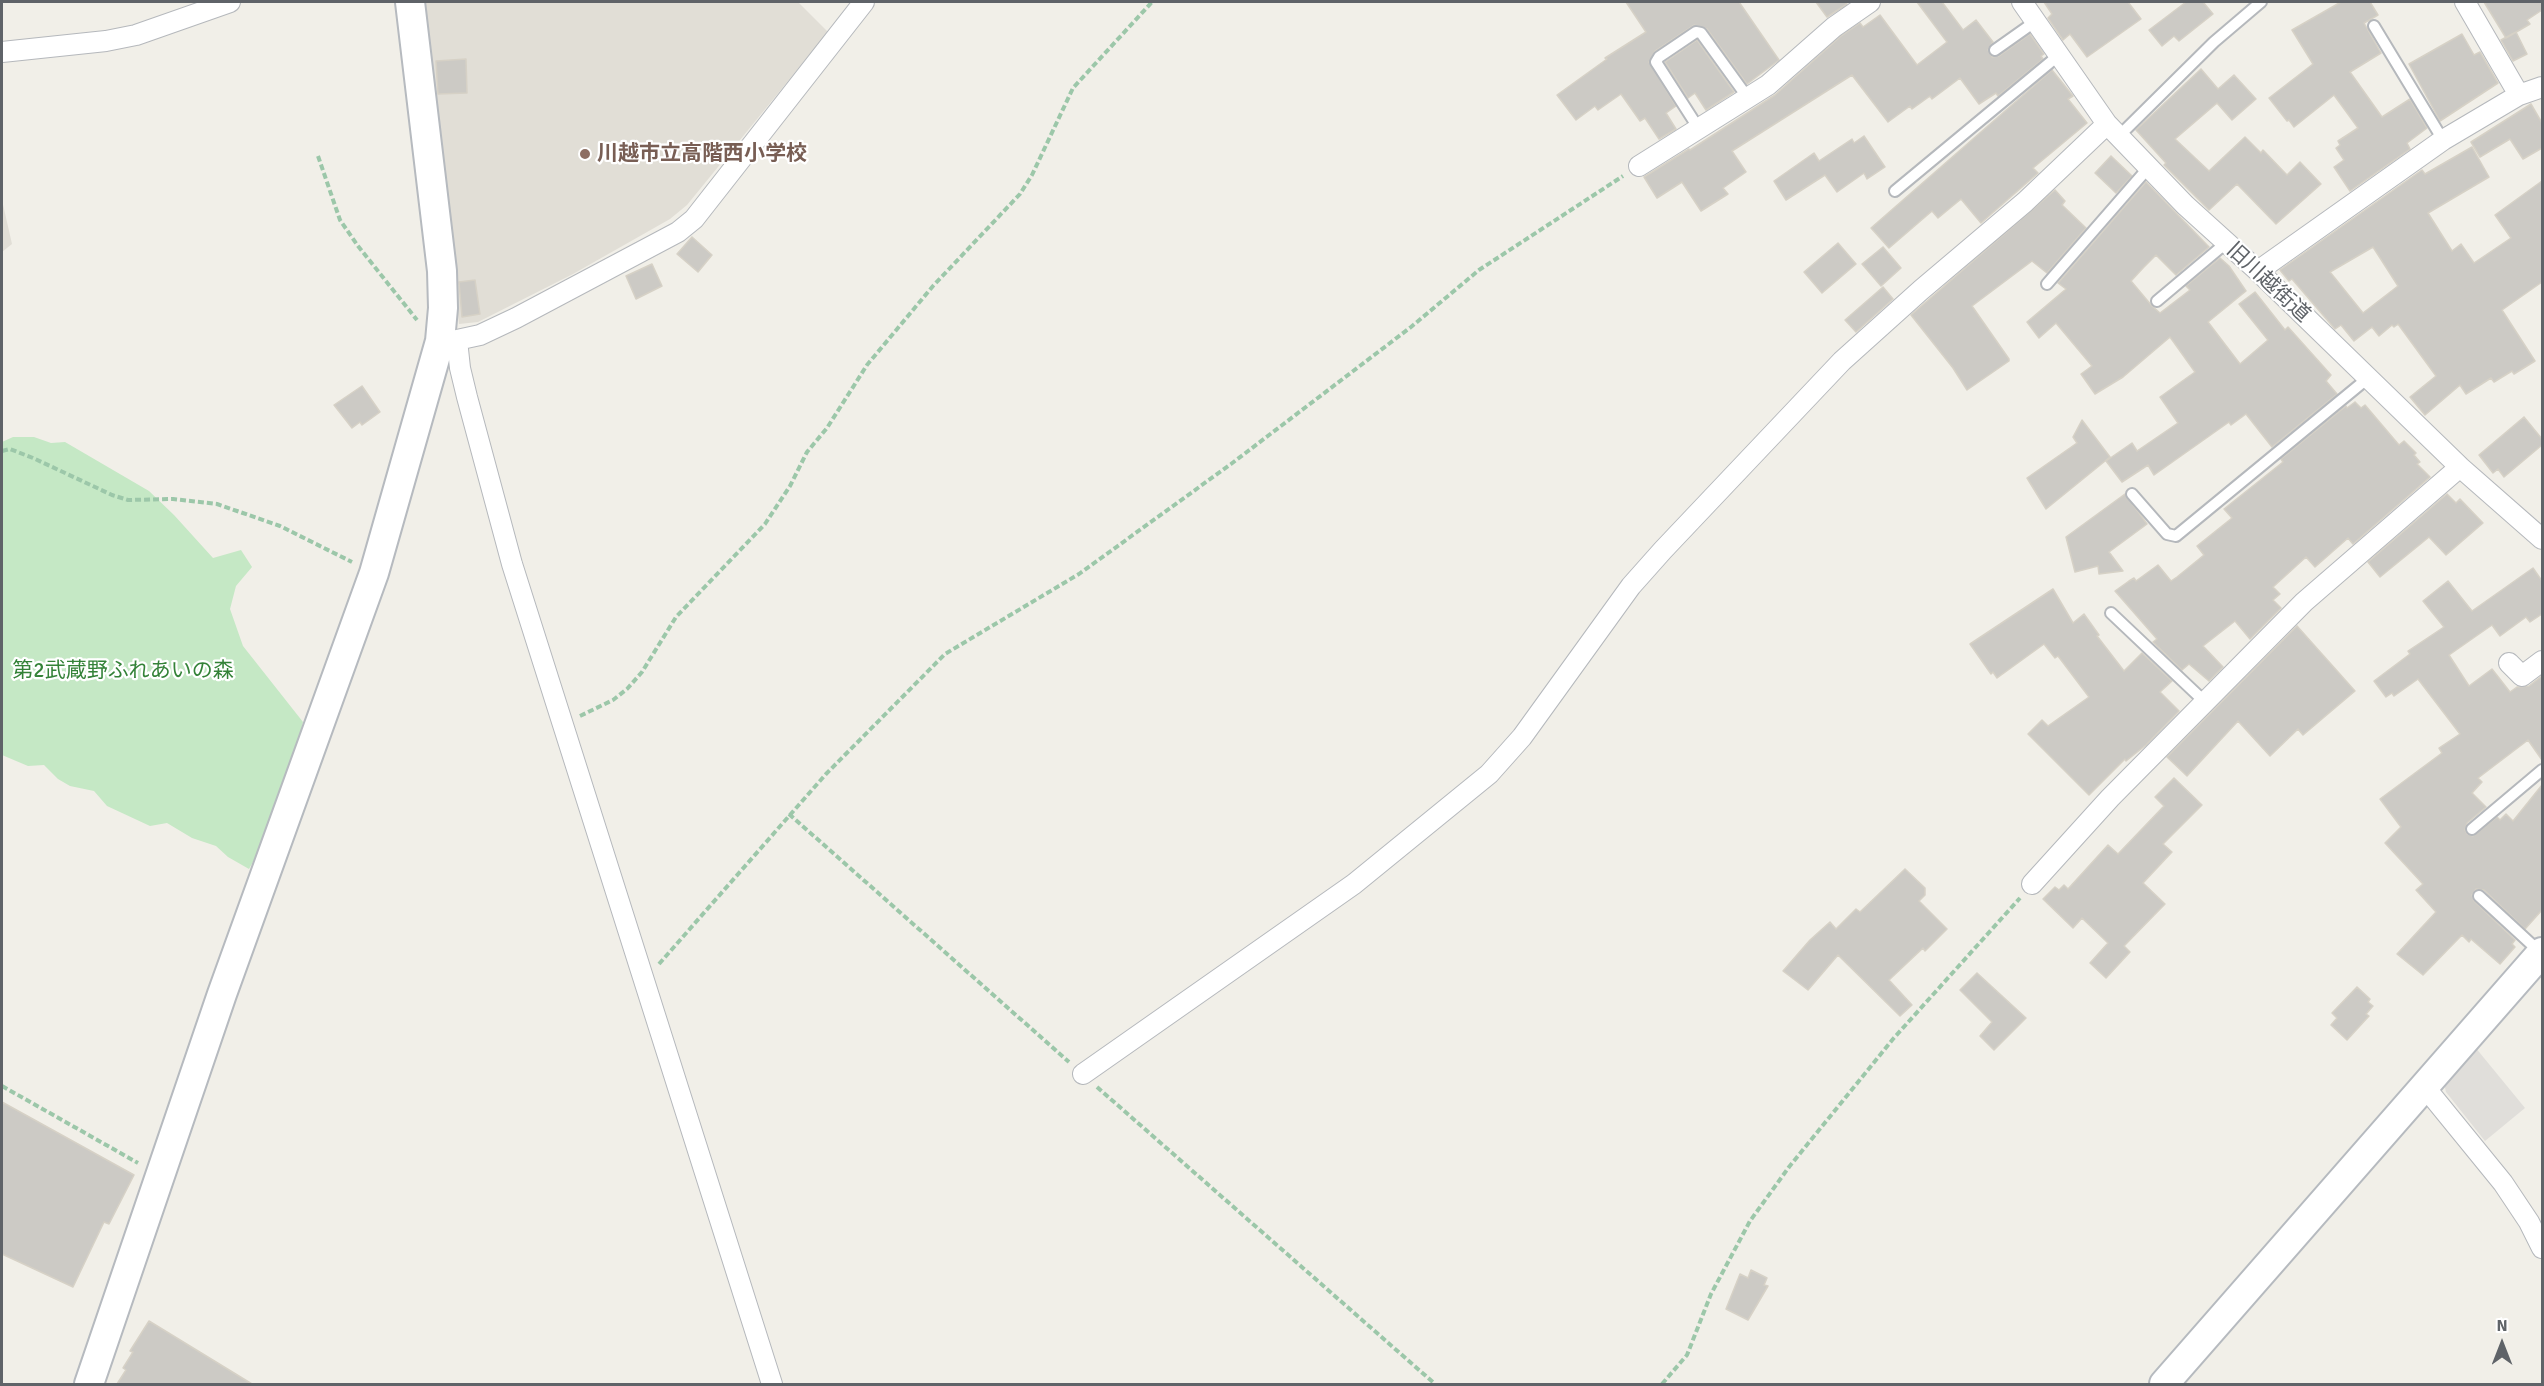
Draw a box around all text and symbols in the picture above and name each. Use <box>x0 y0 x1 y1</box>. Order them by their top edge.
place label: 川越市立高階西小学校 <box>597 141 807 167</box>
marker: 川越市立高階西小学校 <box>578 147 592 161</box>
street label: 旧川越街道 <box>2221 238 2315 328</box>
park label: 第2武蔵野ふれあいの森 <box>12 658 234 684</box>
north arrow <box>2472 1314 2532 1374</box>
text: N <box>2496 1316 2508 1336</box>

